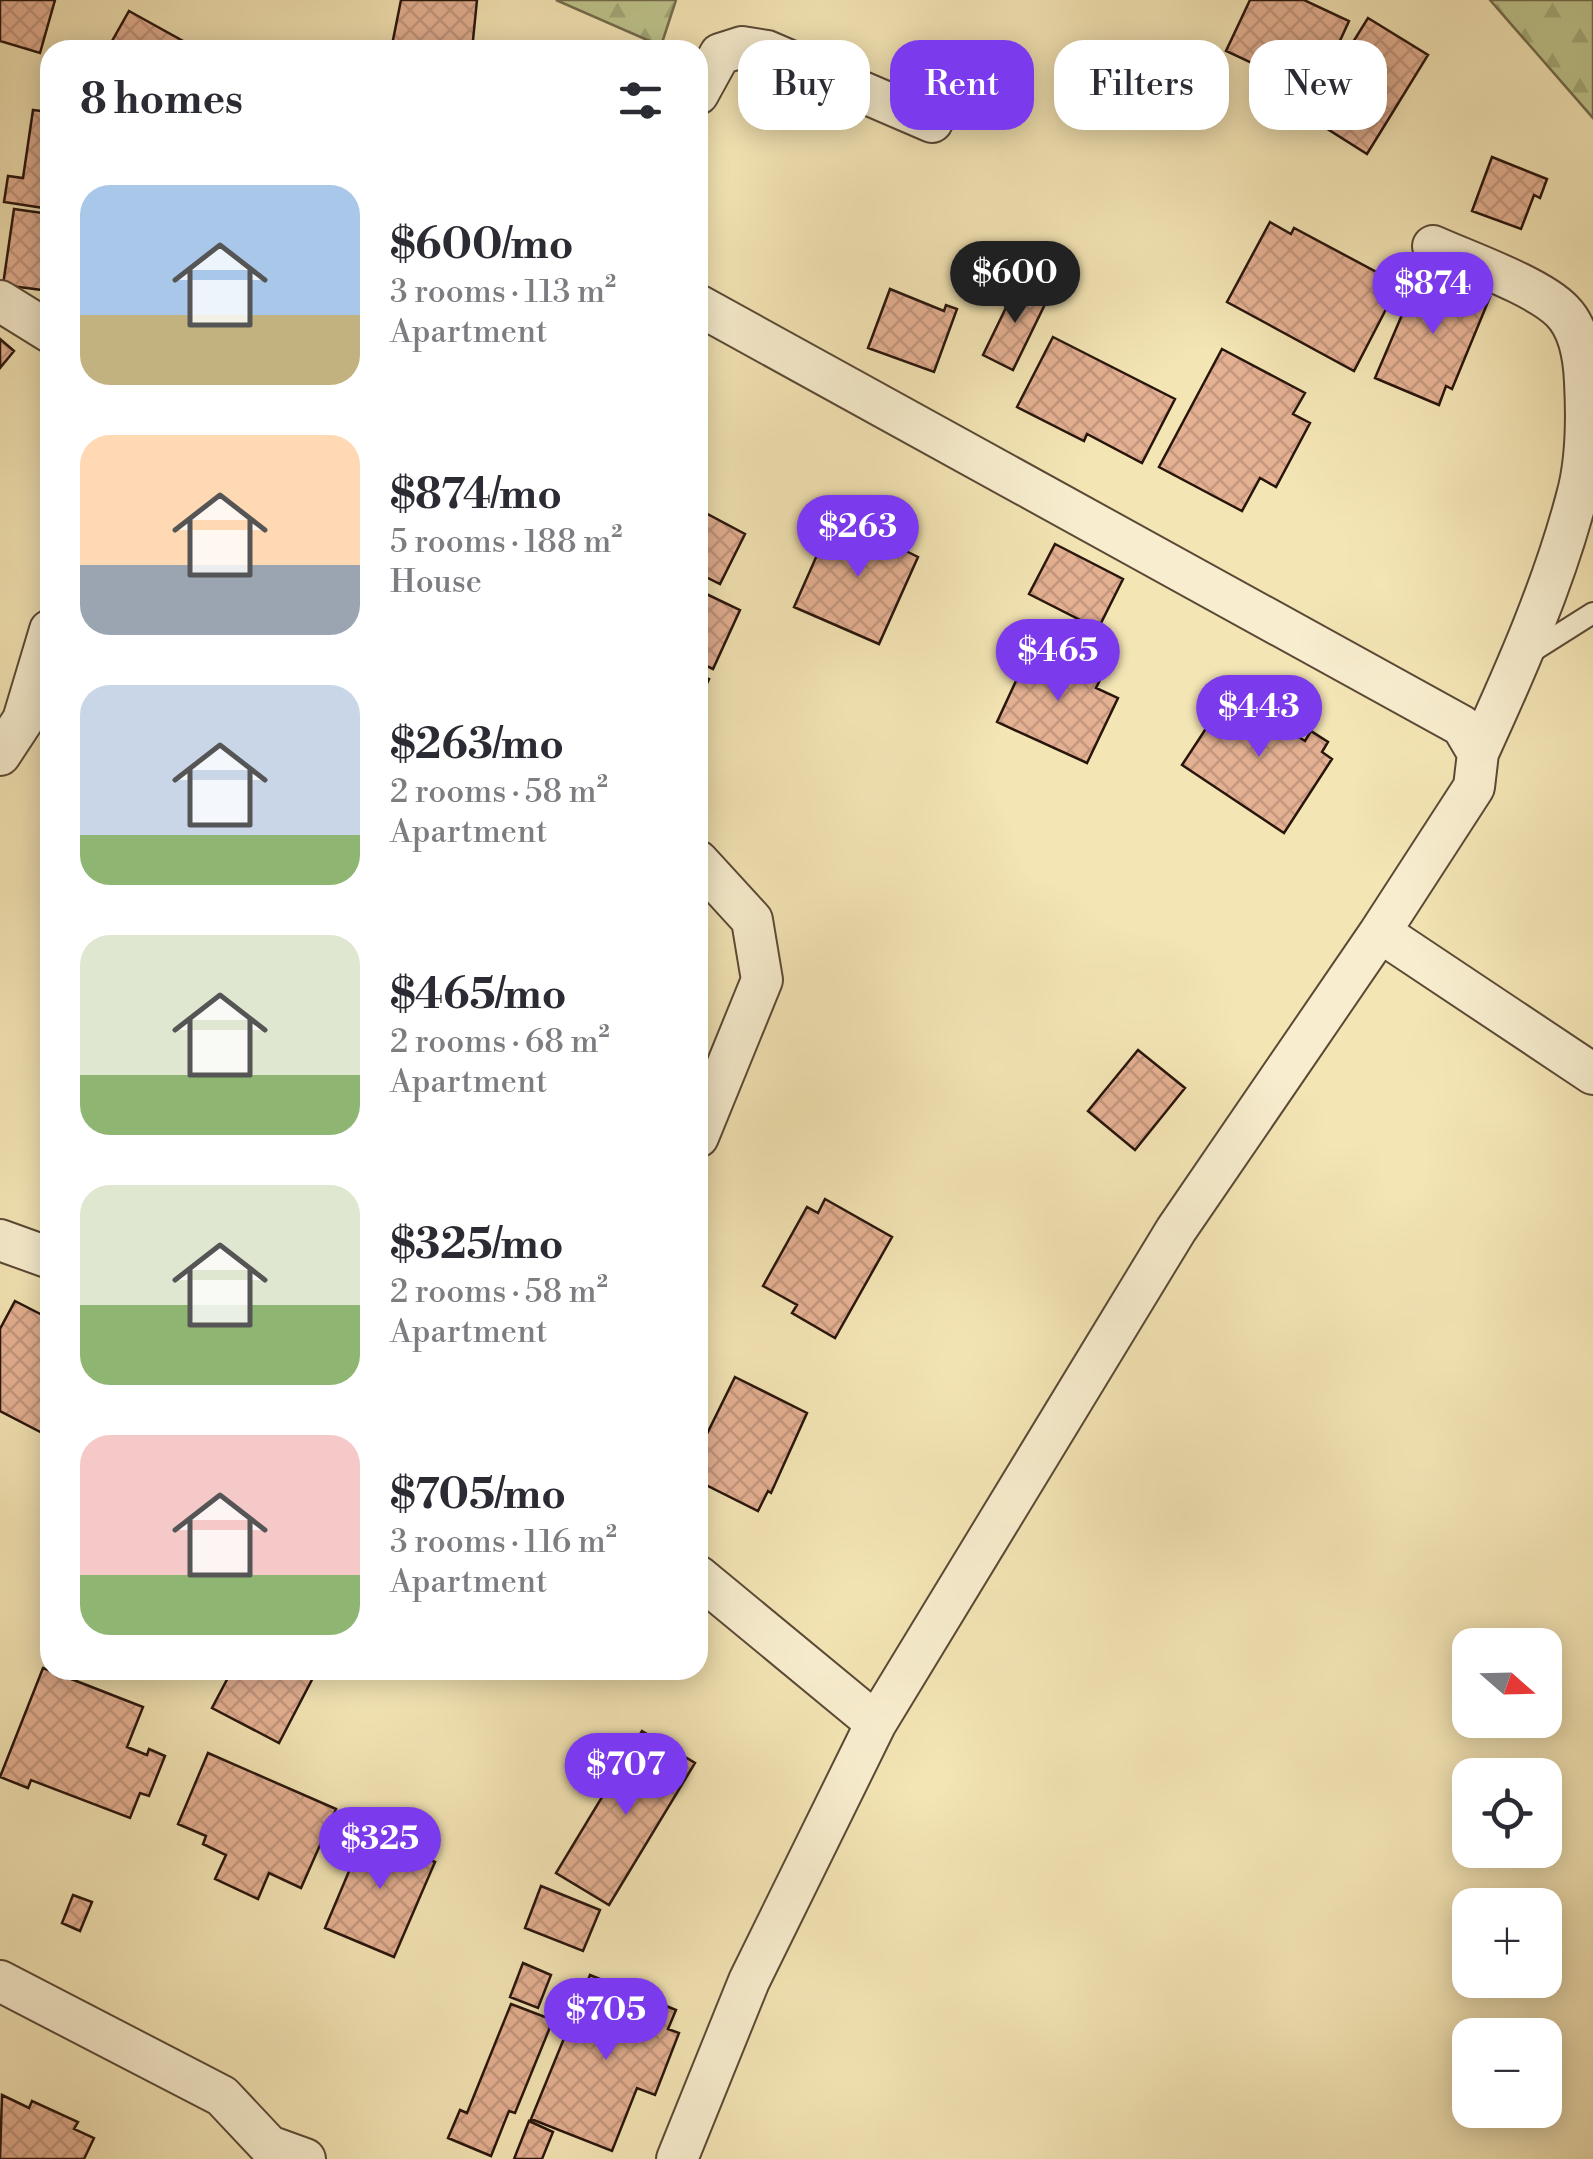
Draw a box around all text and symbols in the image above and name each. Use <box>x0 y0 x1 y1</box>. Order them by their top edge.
chip: Buy <box>738 40 870 130</box>
chip: Rent <box>890 40 1034 130</box>
chip: Filters <box>1054 40 1229 130</box>
chip: New <box>1249 40 1387 130</box>
icon: filters <box>613 73 668 128</box>
text: 8 homes <box>80 74 243 127</box>
text: $600/mo <box>390 219 573 272</box>
icon: home <box>160 225 280 345</box>
pin: $600 <box>956 241 1074 326</box>
pin: $874 <box>1374 252 1492 337</box>
text: $600 <box>972 253 1058 293</box>
text: $874 <box>1394 264 1472 304</box>
text: 3 rooms · 113 m² <box>390 272 616 312</box>
text: Apartment <box>390 312 547 352</box>
text: $874/mo <box>390 469 562 522</box>
icon: home <box>160 475 280 595</box>
pin: $263 <box>799 495 917 580</box>
text: $263 <box>819 507 897 547</box>
text: 5 rooms · 188 m² <box>390 522 622 562</box>
text: House <box>390 562 482 602</box>
pin: $465 <box>999 619 1117 704</box>
text: $465 <box>1018 631 1098 671</box>
pin: $443 <box>1200 675 1318 760</box>
text: $443 <box>1218 687 1300 727</box>
text: $263/mo <box>390 719 564 772</box>
icon: home <box>160 725 280 845</box>
text: 2 rooms · 58 m² <box>390 772 608 812</box>
text: Apartment <box>390 812 547 852</box>
text: $465/mo <box>390 969 567 1022</box>
icon: home <box>160 975 280 1095</box>
text: 2 rooms · 68 m² <box>390 1022 610 1062</box>
text: Apartment <box>390 1062 547 1102</box>
text: $325/mo <box>390 1219 563 1272</box>
icon: home <box>160 1225 280 1345</box>
text: 2 rooms · 58 m² <box>390 1272 608 1312</box>
text: Apartment <box>390 1312 547 1352</box>
text: $705/mo <box>390 1469 566 1522</box>
icon: home <box>160 1475 280 1595</box>
text: 3 rooms · 116 m² <box>390 1522 617 1562</box>
text: Apartment <box>390 1562 547 1602</box>
north arrow <box>1452 1628 1562 1738</box>
map controls <box>1452 1628 1562 2128</box>
pin: $707 <box>567 1733 685 1818</box>
text: $707 <box>587 1745 665 1785</box>
button: locate <box>1452 1758 1562 1868</box>
pin: $325 <box>321 1807 439 1892</box>
text: $325 <box>341 1819 419 1859</box>
button: + <box>1452 1888 1562 1998</box>
pin: $705 <box>547 1978 665 2063</box>
text: $705 <box>566 1990 646 2030</box>
button: − <box>1452 2018 1562 2128</box>

